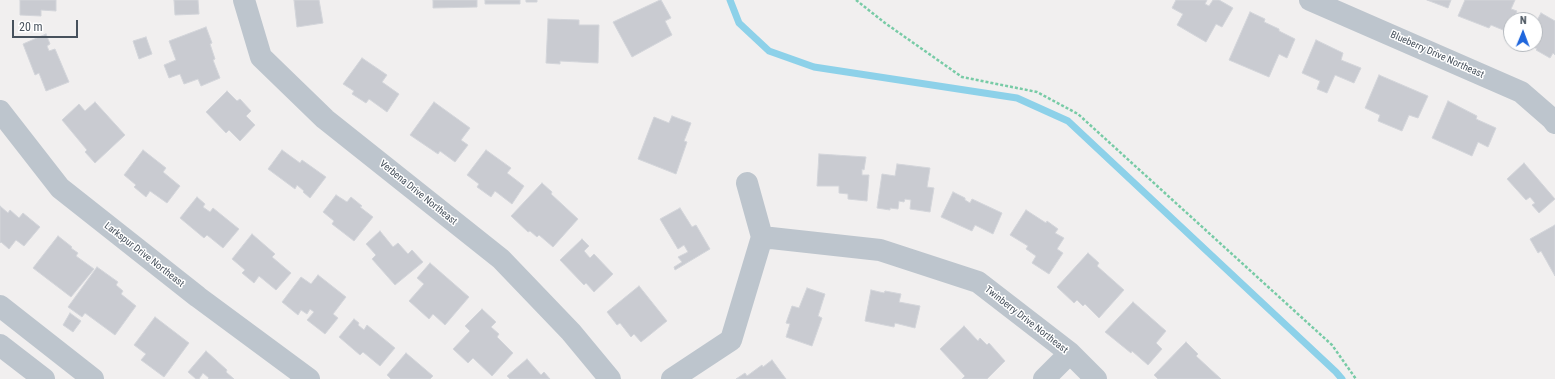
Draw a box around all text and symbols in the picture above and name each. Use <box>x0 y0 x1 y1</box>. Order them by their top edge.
scale bar <box>14 12 80 38</box>
north arrow <box>1503 12 1543 52</box>
text: N <box>1520 14 1527 27</box>
text: 20 m <box>19 20 43 34</box>
street label: Blueberry Drive Northeast <box>1388 29 1486 81</box>
street label: Verbena Drive Northeast <box>377 158 459 228</box>
street label: Larkspur Drive Northeast <box>102 220 186 290</box>
street label: Twinberry Drive Northeast <box>982 284 1070 356</box>

